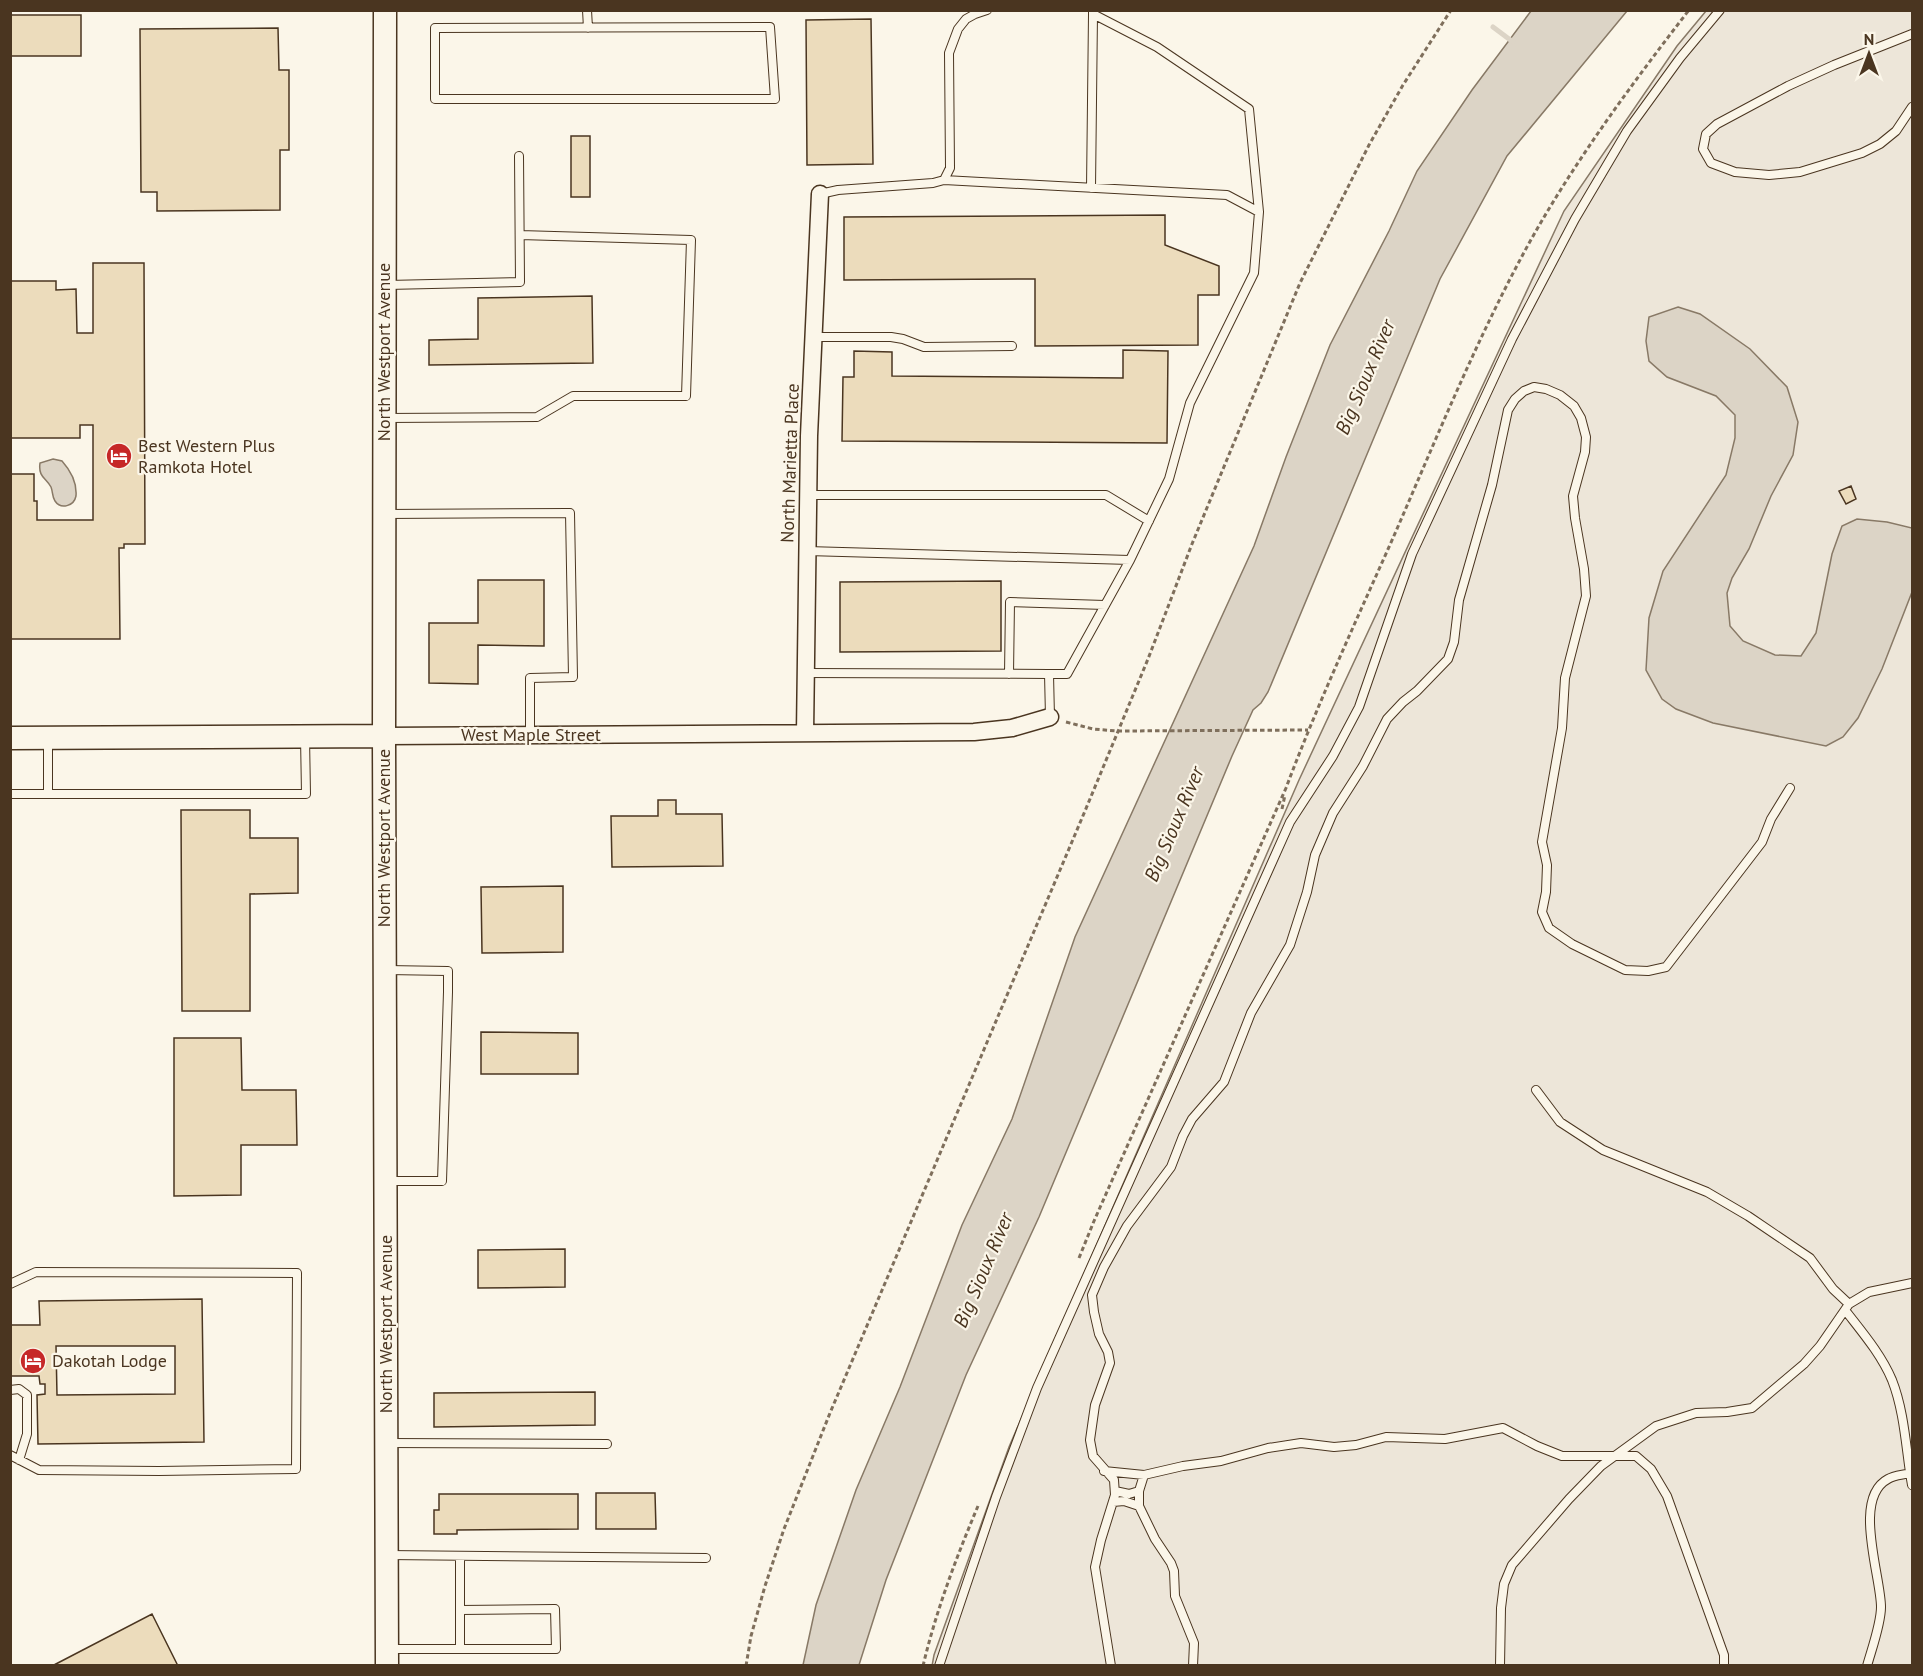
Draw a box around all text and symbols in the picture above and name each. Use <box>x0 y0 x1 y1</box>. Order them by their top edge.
north arrow <box>1839 24 1899 84</box>
text: N <box>1864 29 1874 49</box>
street label: North Westport Avenue <box>372 263 395 441</box>
water label: Big Sioux River <box>1329 314 1401 438</box>
street label: North Marietta Place <box>775 383 804 543</box>
place label: Best Western Plus Ramkota Hotel <box>138 434 275 478</box>
hotel icon: Best Western Plus Ramkota Hotel <box>104 441 134 471</box>
street label: West Maple Street <box>461 723 601 746</box>
street label: North Westport Avenue <box>372 749 395 927</box>
water label: Big Sioux River <box>1138 761 1210 885</box>
water label: Big Sioux River <box>947 1207 1019 1331</box>
street label: North Westport Avenue <box>374 1235 397 1413</box>
hotel icon: Dakotah Lodge <box>18 1346 48 1376</box>
place label: Dakotah Lodge <box>52 1349 167 1372</box>

